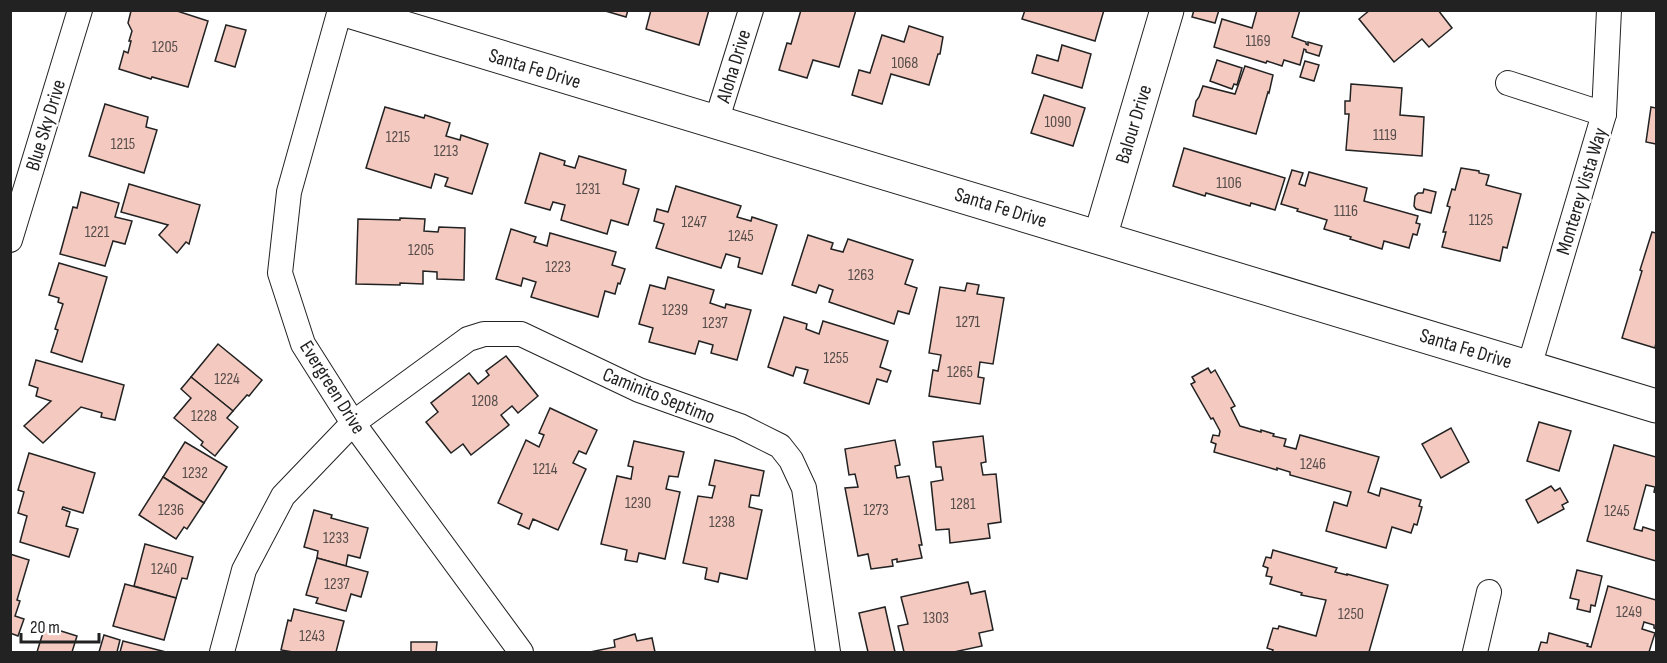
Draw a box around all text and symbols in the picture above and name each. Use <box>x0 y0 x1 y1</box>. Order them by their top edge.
street label: Aloha Drive <box>711 27 756 107</box>
house number: 1169 <box>1245 32 1271 51</box>
house number: 1205 <box>152 38 178 57</box>
street label: Santa Fe Drive <box>486 44 584 94</box>
house number: 1068 <box>892 54 918 73</box>
street label: Blue Sky Drive <box>21 77 71 174</box>
street label: Balour Drive <box>1111 82 1157 166</box>
house number: 1090 <box>1045 113 1071 132</box>
street label: Monterey Vista Way <box>1551 125 1613 258</box>
house number: 1119 <box>1373 126 1397 145</box>
house number: 1215 <box>386 128 410 147</box>
house number: 1215 <box>111 135 135 154</box>
house number: 1213 <box>434 142 458 161</box>
house number: 1106 <box>1216 174 1242 193</box>
house number: 1231 <box>576 180 601 199</box>
street label: Santa Fe Drive <box>952 183 1050 233</box>
house number: 1116 <box>1334 202 1358 221</box>
house number: 1125 <box>1469 211 1493 230</box>
house number: 1247 <box>681 213 707 232</box>
house number: 1221 <box>85 223 110 242</box>
house number: 1245 <box>728 227 754 246</box>
house number: 1205 <box>408 241 434 260</box>
house number: 1223 <box>545 258 571 277</box>
house number: 1263 <box>848 266 874 285</box>
house number: 1239 <box>662 301 688 320</box>
house number: 1271 <box>956 313 981 332</box>
house number: 1237 <box>702 314 728 333</box>
street label: Santa Fe Drive <box>1417 324 1515 374</box>
street label: Evergreen Drive <box>294 337 370 438</box>
house number: 1255 <box>823 349 849 368</box>
street label: Caminito Septimo <box>599 362 718 429</box>
house number: 1265 <box>947 363 973 382</box>
house number: 1224 <box>214 370 240 389</box>
house number: 1208 <box>472 392 498 411</box>
house number: 1228 <box>191 407 217 426</box>
house number: 1246 <box>1300 455 1326 474</box>
house number: 1214 <box>533 460 558 479</box>
house number: 1232 <box>182 464 208 483</box>
house number: 1230 <box>625 494 651 513</box>
house number: 1281 <box>951 495 976 514</box>
house number: 1236 <box>158 501 184 520</box>
house number: 1273 <box>863 501 889 520</box>
house number: 1245 <box>1604 502 1630 521</box>
house number: 1238 <box>709 513 735 532</box>
house number: 1233 <box>323 529 349 548</box>
house number: 1240 <box>151 560 177 579</box>
house number: 1237 <box>324 575 350 594</box>
house number: 1249 <box>1616 603 1642 622</box>
house number: 1250 <box>1338 605 1364 624</box>
scale bar <box>21 606 99 644</box>
house number: 1303 <box>923 609 949 628</box>
text: 20 m <box>30 617 60 638</box>
house number: 1243 <box>299 627 325 646</box>

